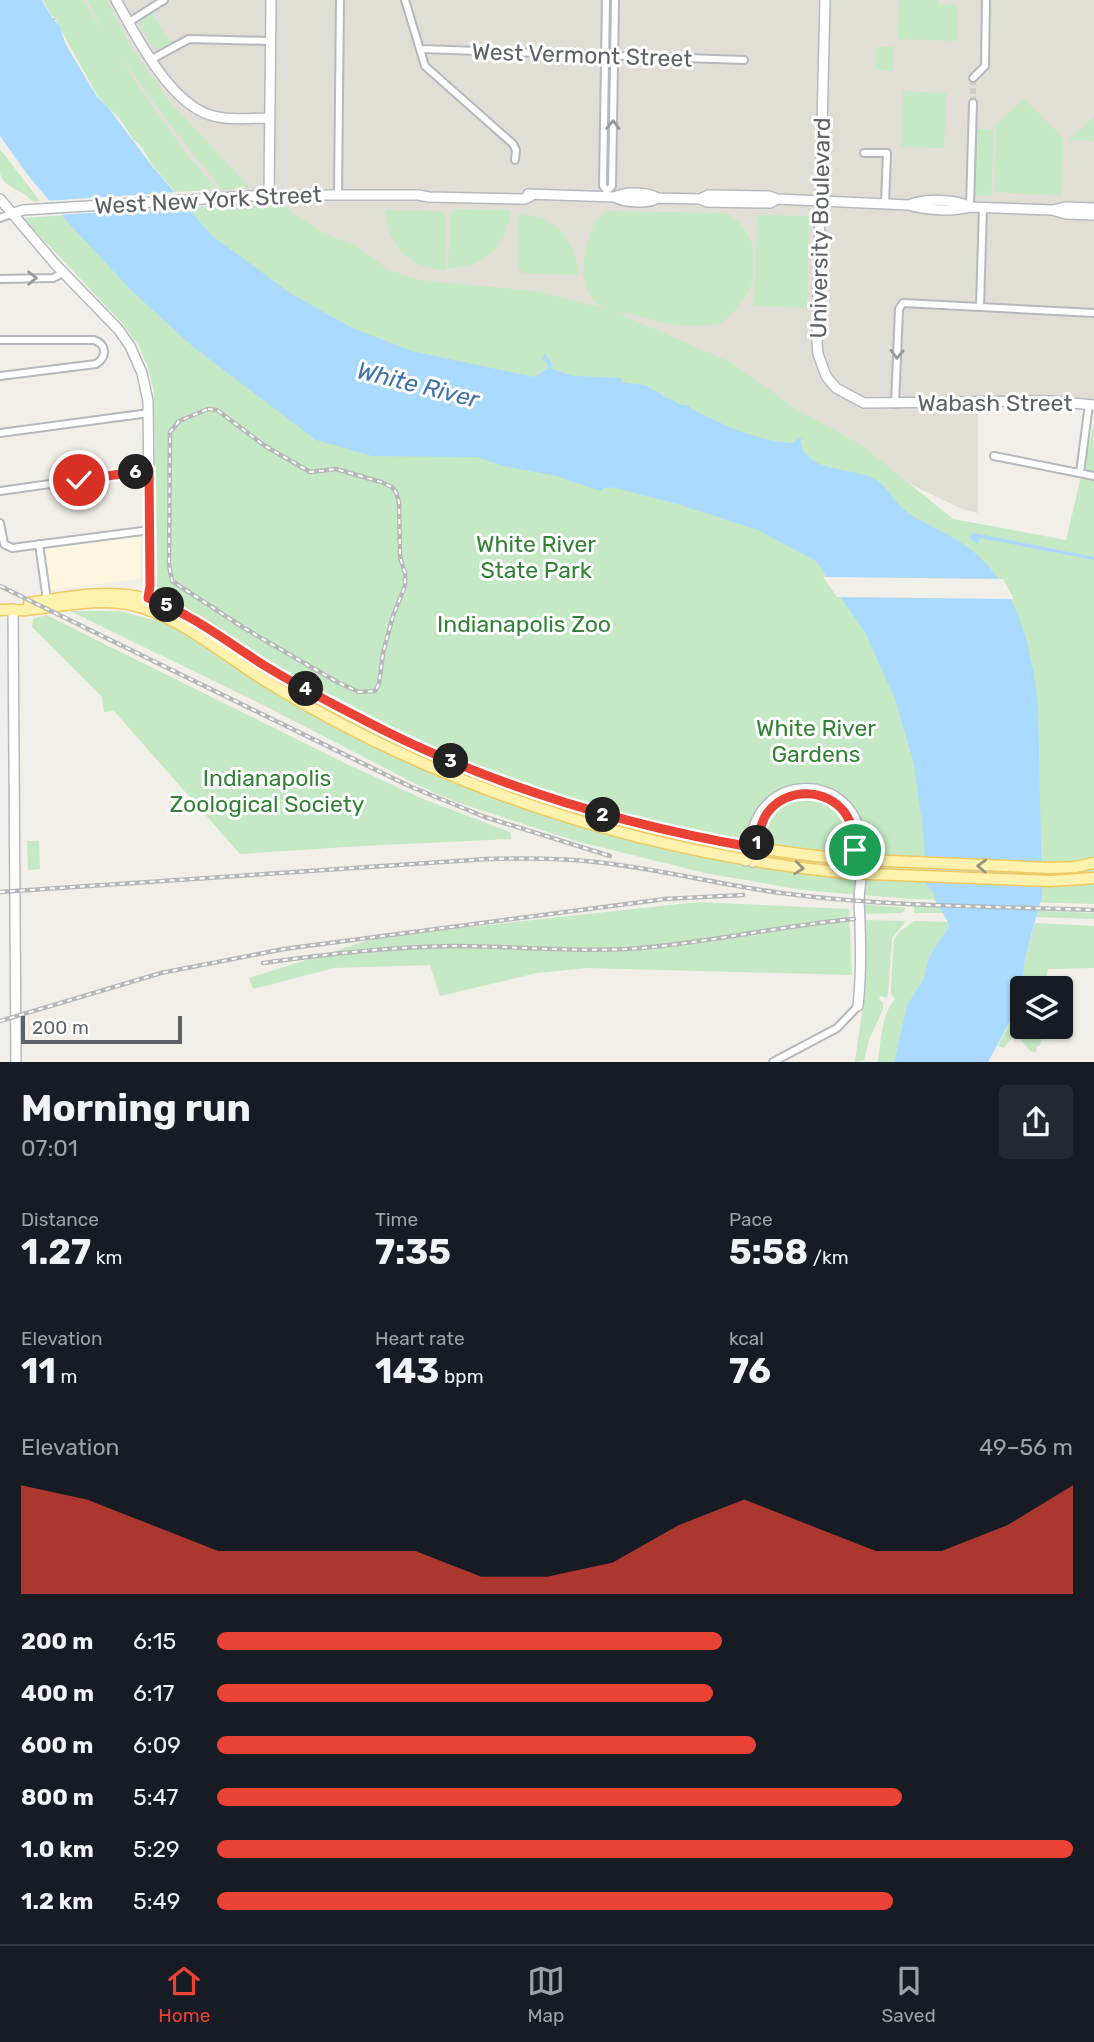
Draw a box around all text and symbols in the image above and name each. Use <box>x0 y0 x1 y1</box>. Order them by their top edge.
street label: West Vermont Street <box>471 37 693 73</box>
street label: University Boulevard <box>804 117 836 339</box>
one-way arrow <box>605 119 621 130</box>
street label: West New York Street <box>94 180 322 220</box>
one-way arrow <box>27 270 38 286</box>
one-way arrow <box>890 349 905 360</box>
water label: White River <box>354 356 483 414</box>
street label: Wabash Street <box>918 389 1072 417</box>
pin <box>49 450 109 510</box>
pin: 6 <box>118 454 154 490</box>
text: 6 <box>129 460 142 483</box>
icon: check <box>60 461 98 499</box>
park label: White River State Park <box>476 530 596 584</box>
pin: 5 <box>150 588 184 622</box>
text: 5 <box>160 593 173 616</box>
park label: Indianapolis Zoo <box>437 610 611 638</box>
pin: 4 <box>288 672 324 706</box>
text: 4 <box>299 677 312 700</box>
park label: White River Gardens <box>756 714 876 768</box>
pin: 3 <box>434 744 468 778</box>
text: 3 <box>444 749 457 772</box>
park label: Indianapolis Zoological Society <box>170 764 365 818</box>
pin: 2 <box>586 798 620 832</box>
text: 2 <box>596 803 609 826</box>
pin <box>825 820 885 880</box>
pin: 1 <box>740 826 774 860</box>
text: 1 <box>752 831 761 854</box>
icon: arrive <box>836 831 874 869</box>
one-way arrow <box>976 858 987 873</box>
one-way arrow <box>793 861 805 876</box>
map controls <box>1010 976 1073 1039</box>
button: layers <box>1010 976 1073 1039</box>
scale bar <box>21 1013 182 1045</box>
text: 200 m <box>32 1016 89 1039</box>
text: Morning run <box>21 1085 251 1131</box>
button: share <box>999 1085 1073 1159</box>
text: 07:01 <box>21 1134 78 1162</box>
text: Distance <box>21 1208 99 1231</box>
text: Time <box>375 1208 418 1231</box>
text: Pace <box>729 1208 773 1231</box>
text: 1.27 <box>21 1231 91 1273</box>
text: 7:35 <box>375 1231 451 1273</box>
text: 5:58 <box>729 1231 808 1273</box>
text: km <box>91 1246 123 1269</box>
text: /km <box>808 1246 849 1269</box>
text: Elevation <box>21 1327 102 1350</box>
text: Heart rate <box>375 1327 465 1350</box>
text: kcal <box>729 1327 764 1350</box>
text: 11 <box>21 1350 56 1392</box>
text: 143 <box>375 1350 439 1392</box>
text: 76 <box>729 1350 771 1392</box>
text: m <box>56 1365 77 1388</box>
text: bpm <box>439 1365 484 1388</box>
text: Elevation <box>21 1433 120 1461</box>
text: 49–56 m <box>979 1433 1073 1461</box>
text: 200 m <box>21 1627 93 1655</box>
text: 6:15 <box>133 1627 176 1655</box>
text: 400 m <box>21 1679 94 1707</box>
text: 6:17 <box>133 1679 174 1707</box>
text: 600 m <box>21 1731 93 1759</box>
text: 6:09 <box>133 1731 181 1759</box>
text: 800 m <box>21 1783 94 1811</box>
text: 5:47 <box>133 1783 178 1811</box>
text: 1.0 km <box>21 1835 94 1863</box>
text: 5:29 <box>133 1835 180 1863</box>
text: 1.2 km <box>21 1887 93 1915</box>
text: 5:49 <box>133 1887 180 1915</box>
tab: Home <box>158 1962 210 2027</box>
tab: Map <box>527 1962 565 2027</box>
tab: Saved <box>881 1962 936 2027</box>

